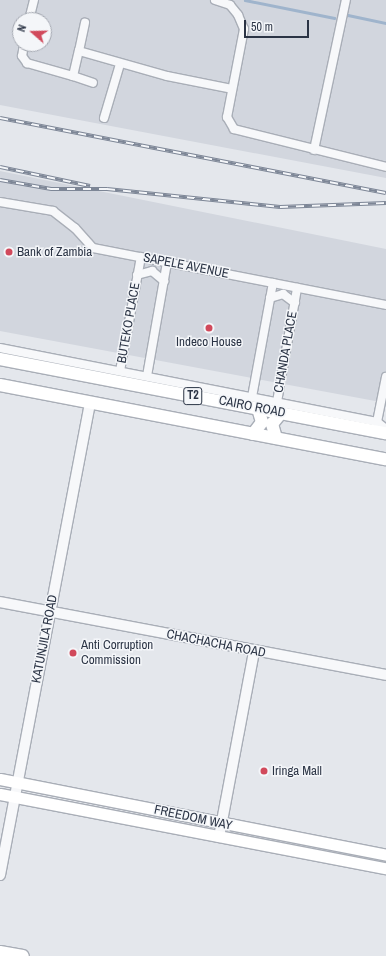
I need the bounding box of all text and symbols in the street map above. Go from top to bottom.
north arrow [12,12,52,52]
scale bar [246,12,311,38]
text: 50 m [251,19,273,35]
text: N [14,23,29,34]
place label: Bank of Zambia [17,244,92,260]
marker: Bank of Zambia [4,247,14,257]
street label: SAPELE AVENUE [142,250,230,282]
street label: BUTEKO PLACE [114,281,144,365]
street label: CHANDA PLACE [271,310,301,394]
marker: Indeco House [204,323,214,333]
place label: Indeco House [176,334,242,350]
road number: T2 [183,386,203,406]
street label: CAIRO ROAD [217,393,287,421]
street label: KATUNJILA ROAD [29,593,61,685]
street label: CHACHACHA ROAD [165,627,267,661]
place label: Anti Corruption Commission [81,638,153,669]
marker: Anti Corruption Commission [68,648,78,658]
place label: Iringa Mall [272,763,322,779]
marker: Iringa Mall [259,766,269,776]
street label: FREEDOM WAY [153,802,233,834]

